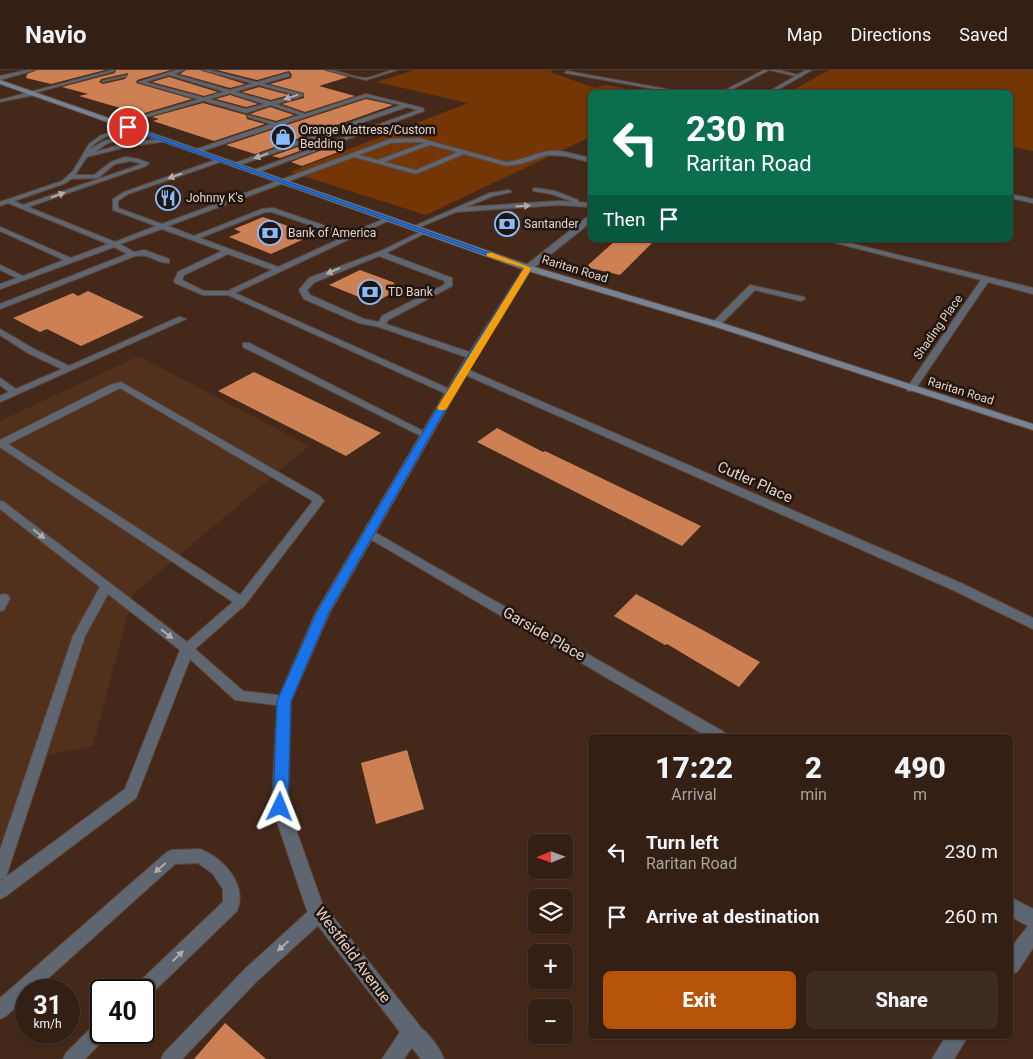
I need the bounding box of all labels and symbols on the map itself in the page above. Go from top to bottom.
one-way arrow [284,94,299,102]
pin [107,106,149,148]
place label: Orange Mattress/Custom Bedding [300,123,436,151]
shop icon: Orange Mattress/Custom Bedding [270,124,296,150]
one-way arrow [254,153,269,160]
one-way arrow [167,172,182,180]
restaurant icon: Johnny K's [155,185,181,211]
one-way arrow [50,190,65,198]
place label: Johnny K's [186,191,243,205]
one-way arrow [515,202,531,210]
bank icon: Santander [494,211,520,237]
place label: Santander [524,217,579,231]
bank icon: Bank of America [257,220,283,246]
place label: Bank of America [288,226,376,240]
street label: Raritan Road [540,252,610,286]
one-way arrow [326,268,340,276]
bank icon: TD Bank [357,279,383,305]
place label: TD Bank [388,285,434,299]
street label: Shading Place [910,292,966,362]
street label: Raritan Road [926,374,996,408]
street label: Cutler Place [715,457,795,507]
one-way arrow [32,529,45,540]
street label: Garside Place [500,603,588,665]
one-way arrow [160,628,173,639]
position arrow [253,780,305,832]
north arrow [528,834,572,879]
one-way arrow [155,862,167,874]
street label: Westfield Avenue [311,904,395,1006]
one-way arrow [277,940,289,952]
one-way arrow [172,950,184,962]
speed limit sign: 40 [90,979,155,1044]

